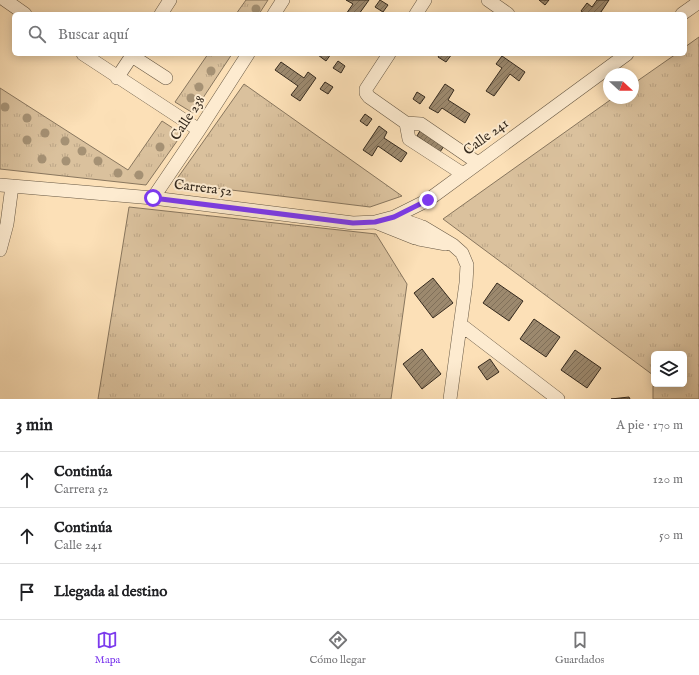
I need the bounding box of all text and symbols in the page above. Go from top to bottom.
search box [12,12,687,56]
icon: search [26,23,48,45]
text: Buscar aquí [58,25,128,44]
north arrow [603,68,639,104]
street label: Calle 238 [167,92,209,144]
street label: Calle 241 [460,114,512,160]
street label: Carrera 52 [173,175,234,201]
route start [144,189,162,207]
route end [419,191,437,209]
map controls [651,351,687,387]
button: layers [651,351,687,387]
text: 3 min [16,415,53,436]
text: A pie · 170 m [616,417,683,434]
text: Continúa [54,462,112,481]
icon: ahead [16,469,38,491]
text: 120 m [653,471,683,488]
text: Carrera 52 [54,481,108,498]
text: Continúa [54,518,112,537]
icon: ahead [16,525,38,547]
text: 50 m [659,527,683,544]
text: Calle 241 [54,537,102,554]
icon: arrive [16,581,38,603]
text: Llegada al destino [54,582,167,601]
tab: Mapa [95,629,120,667]
tab: Cómo llegar [309,629,366,667]
tab: Guardados [555,629,604,667]

